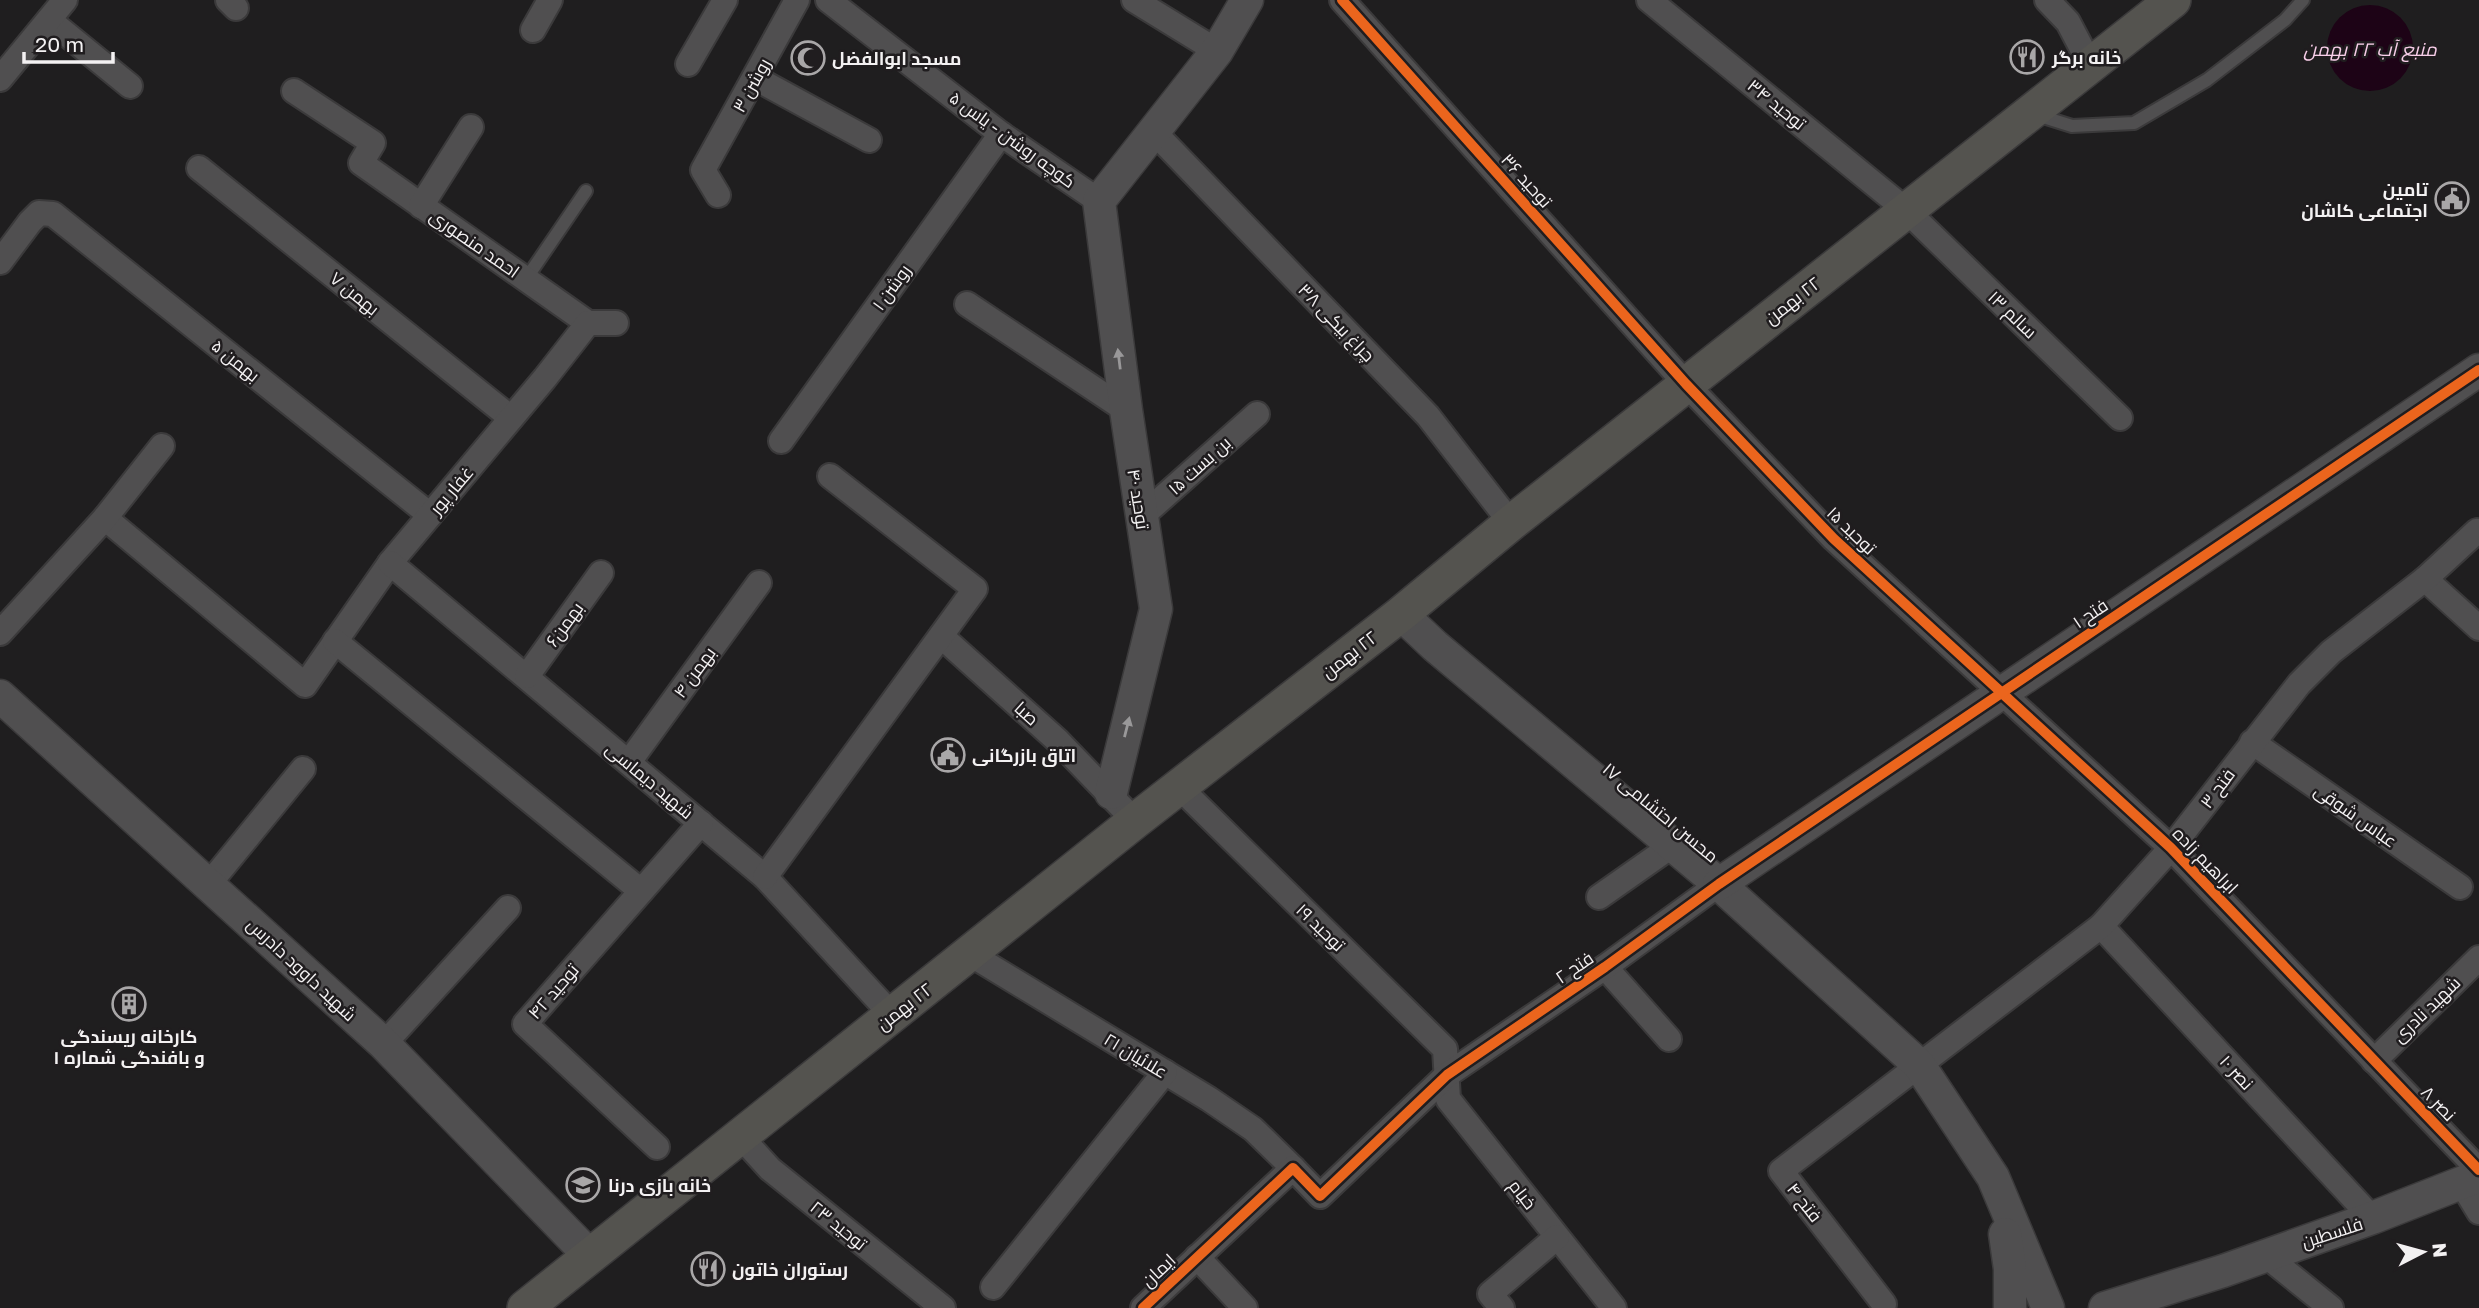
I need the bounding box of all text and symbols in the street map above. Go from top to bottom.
scale bar [24,21,114,65]
text: 20 m [35,31,84,57]
water label: منبع آب ۲۲ بهمن [2303,37,2438,63]
restaurant icon: خانه برگر [2008,38,2046,76]
mosque icon: مسجد ابوالفضل [789,39,827,77]
place label: خانه برگر [2051,46,2121,69]
place label: مسجد ابوالفضل [832,47,961,70]
street label: روشن ۳ [727,54,776,116]
street label: توحید ۳۴ [1743,74,1811,135]
street label: کوچه روشن - یاس ۵ [945,86,1080,194]
street label: توحید ۳۶ [1496,148,1557,212]
place label: تامین اجتماعی کاشان [2301,178,2428,222]
public building icon: تامین اجتماعی کاشان [2433,180,2471,218]
street label: احمد منصوری [425,204,524,283]
street label: روشن ۱ [867,260,916,315]
street label: بهمن ۷ [325,266,384,320]
street label: ٢٢ بهمن [1760,271,1825,329]
street label: چراغ بیکی ۳۸ [1293,278,1380,367]
street label: سالم ۱۳ [1983,286,2042,344]
street label: بهمن ۵ [207,334,265,387]
one-way arrow [1113,348,1124,370]
street label: بن بست ۱۵ [1163,431,1236,500]
street label: غفار پور [424,461,479,521]
street label: توحید ۴۰ [1122,467,1155,531]
street label: توحید ۱۵ [1822,501,1881,560]
street label: فتح ۱ [2068,593,2113,634]
street label: بهمن۶ [540,597,588,651]
street label: ٢٢ بهمن [1317,625,1382,683]
street label: بهمن ۴ [668,642,721,702]
street label: صبا [1010,696,1044,730]
one-way arrow [1122,716,1133,738]
public building icon: اتاق بازرگانی [929,736,967,774]
street label: شهید دیماسی [601,737,698,824]
place label: اتاق بازرگانی [972,744,1076,767]
street label: محسن احتشامی ۱۷ [1598,757,1723,868]
street label: فتح ۳ [2195,764,2241,813]
street label: عباس شوقی [2310,778,2402,852]
street label: ابراهیم زاده [2167,822,2243,899]
street label: توحید ۱۹ [1291,898,1350,956]
street label: شهید داوود دادرس [242,913,361,1026]
street label: فتح ۲ [1551,946,1598,989]
street label: توحید ۴۲ [523,959,584,1024]
street label: شهید نادری [2387,971,2465,1047]
street label: ٢٢ بهمن [872,977,937,1035]
building icon: کارخانه ریسندگی و بافندگی شماره ۱ [110,985,148,1023]
place label: کارخانه ریسندگی و بافندگی شماره ۱ [53,1025,205,1069]
street label: علائیان ۲۱ [1100,1028,1172,1083]
street label: نصر ۱۰ [2215,1050,2259,1095]
street label: نصر ۸ [2416,1081,2461,1126]
school or university icon: خانه بازی درنا [564,1166,602,1204]
place label: خانه بازی درنا [608,1174,711,1197]
street label: خیام [1503,1175,1541,1215]
street label: فتح ۴ [1781,1178,1827,1227]
street label: توحید ۲۳ [806,1196,872,1255]
street label: فلسطین [2299,1212,2366,1253]
north arrow [2388,1217,2458,1287]
text: N [2428,1242,2453,1259]
street label: ایمان [1136,1249,1180,1292]
restaurant icon: رستوران خاتون [689,1250,727,1288]
place label: رستوران خاتون [732,1258,848,1281]

